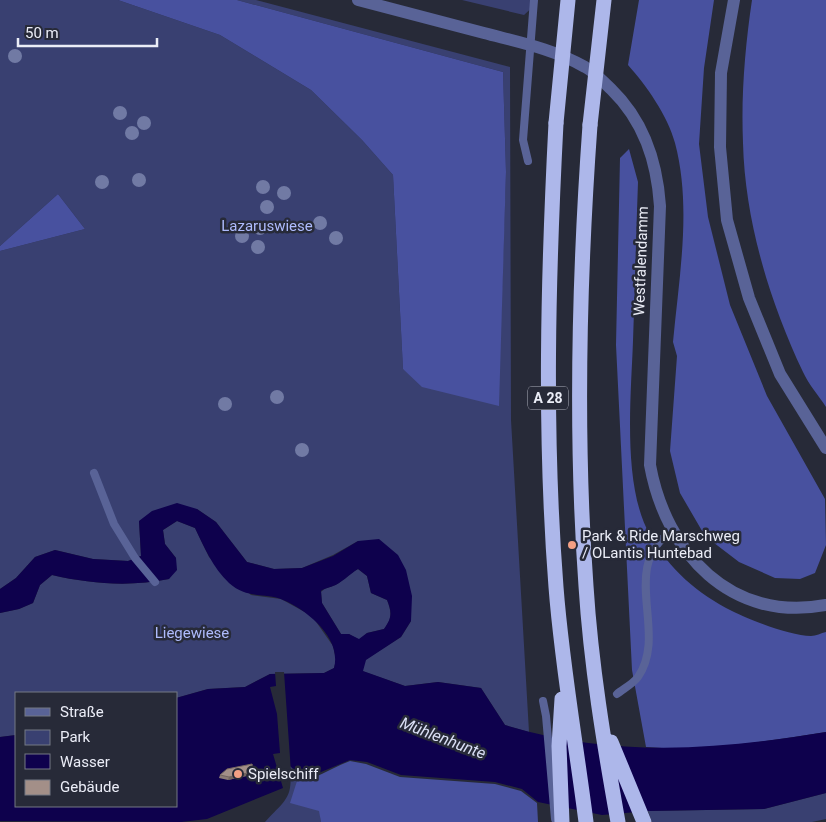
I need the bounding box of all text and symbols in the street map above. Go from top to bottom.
scale bar [18,15,156,47]
text: 50 m [25,24,59,42]
street label: Westfalendamm [630,206,652,316]
park label: Lazaruswiese [221,217,313,235]
road number: A 28 [528,386,568,409]
place label: Park & Ride Marschweg / OLantis Huntebad [582,527,740,562]
marker: Park & Ride Marschweg / OLantis Huntebad [566,539,578,551]
park label: Liegewiese [155,624,229,642]
legend [15,692,178,807]
text: Straße [60,703,104,721]
water label: Mühlenhunte [397,713,489,763]
text: Park [60,728,91,746]
text: Wasser [60,753,110,771]
place label: Spielschiff [248,765,319,783]
marker: Spielschiff [232,768,244,780]
text: Gebäude [60,778,119,796]

